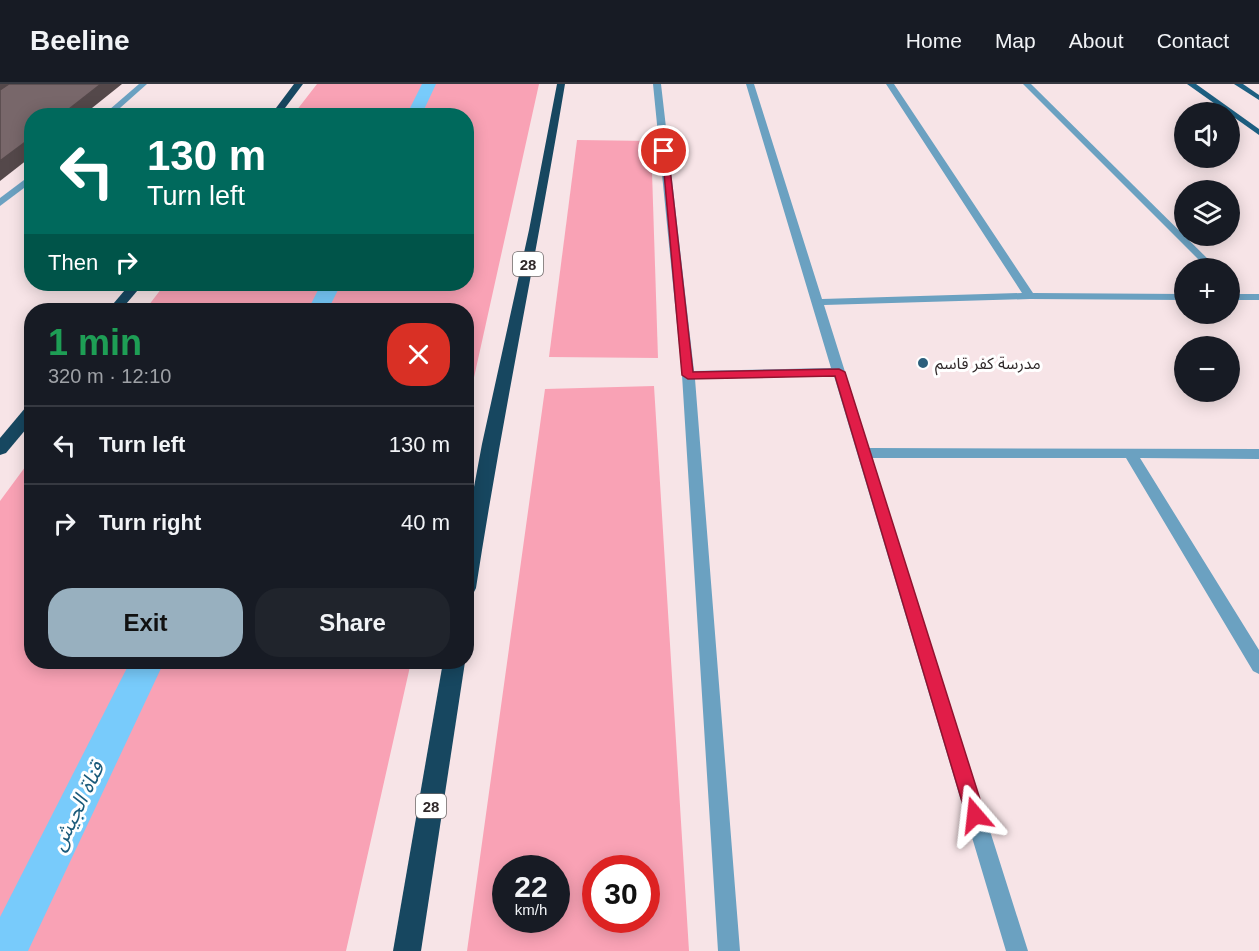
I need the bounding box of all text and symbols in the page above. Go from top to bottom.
text: Beeline [30,25,130,56]
text: Home [906,29,962,52]
text: Map [995,29,1036,52]
text: About [1069,29,1124,52]
text: Contact [1157,29,1229,52]
map controls [1174,102,1240,402]
button: sound [1174,102,1240,168]
pin [638,125,689,176]
icon: left [48,132,126,210]
text: 130 m [147,132,266,179]
icon: arrive [647,134,680,167]
button: layers [1174,180,1240,246]
text: Turn left [147,181,245,211]
icon: right [110,246,143,279]
text: Then [48,250,98,275]
road number: 28 [513,252,543,276]
button: + [1174,258,1240,324]
text: 1 min [48,322,142,363]
button: close [387,323,450,386]
button: − [1174,336,1240,402]
place label: مدرسة كفر قاسم [935,355,1041,376]
marker: مدرسة كفر قاسم [916,356,930,370]
text: 320 m · 12:10 [48,365,171,387]
icon: left [48,429,81,462]
text: Turn left [99,432,185,457]
text: 130 m [389,432,450,457]
icon: right [48,507,81,540]
text: Turn right [99,510,201,535]
text: 40 m [401,510,450,535]
button: Exit [48,588,243,657]
button: Share [255,588,450,657]
water label: قناة الجيش [46,757,110,854]
position arrow [943,783,1007,847]
road number: 28 [416,794,446,818]
speed limit sign: 30 [582,855,660,933]
text: 22 [514,870,548,903]
text: km/h [515,901,547,918]

